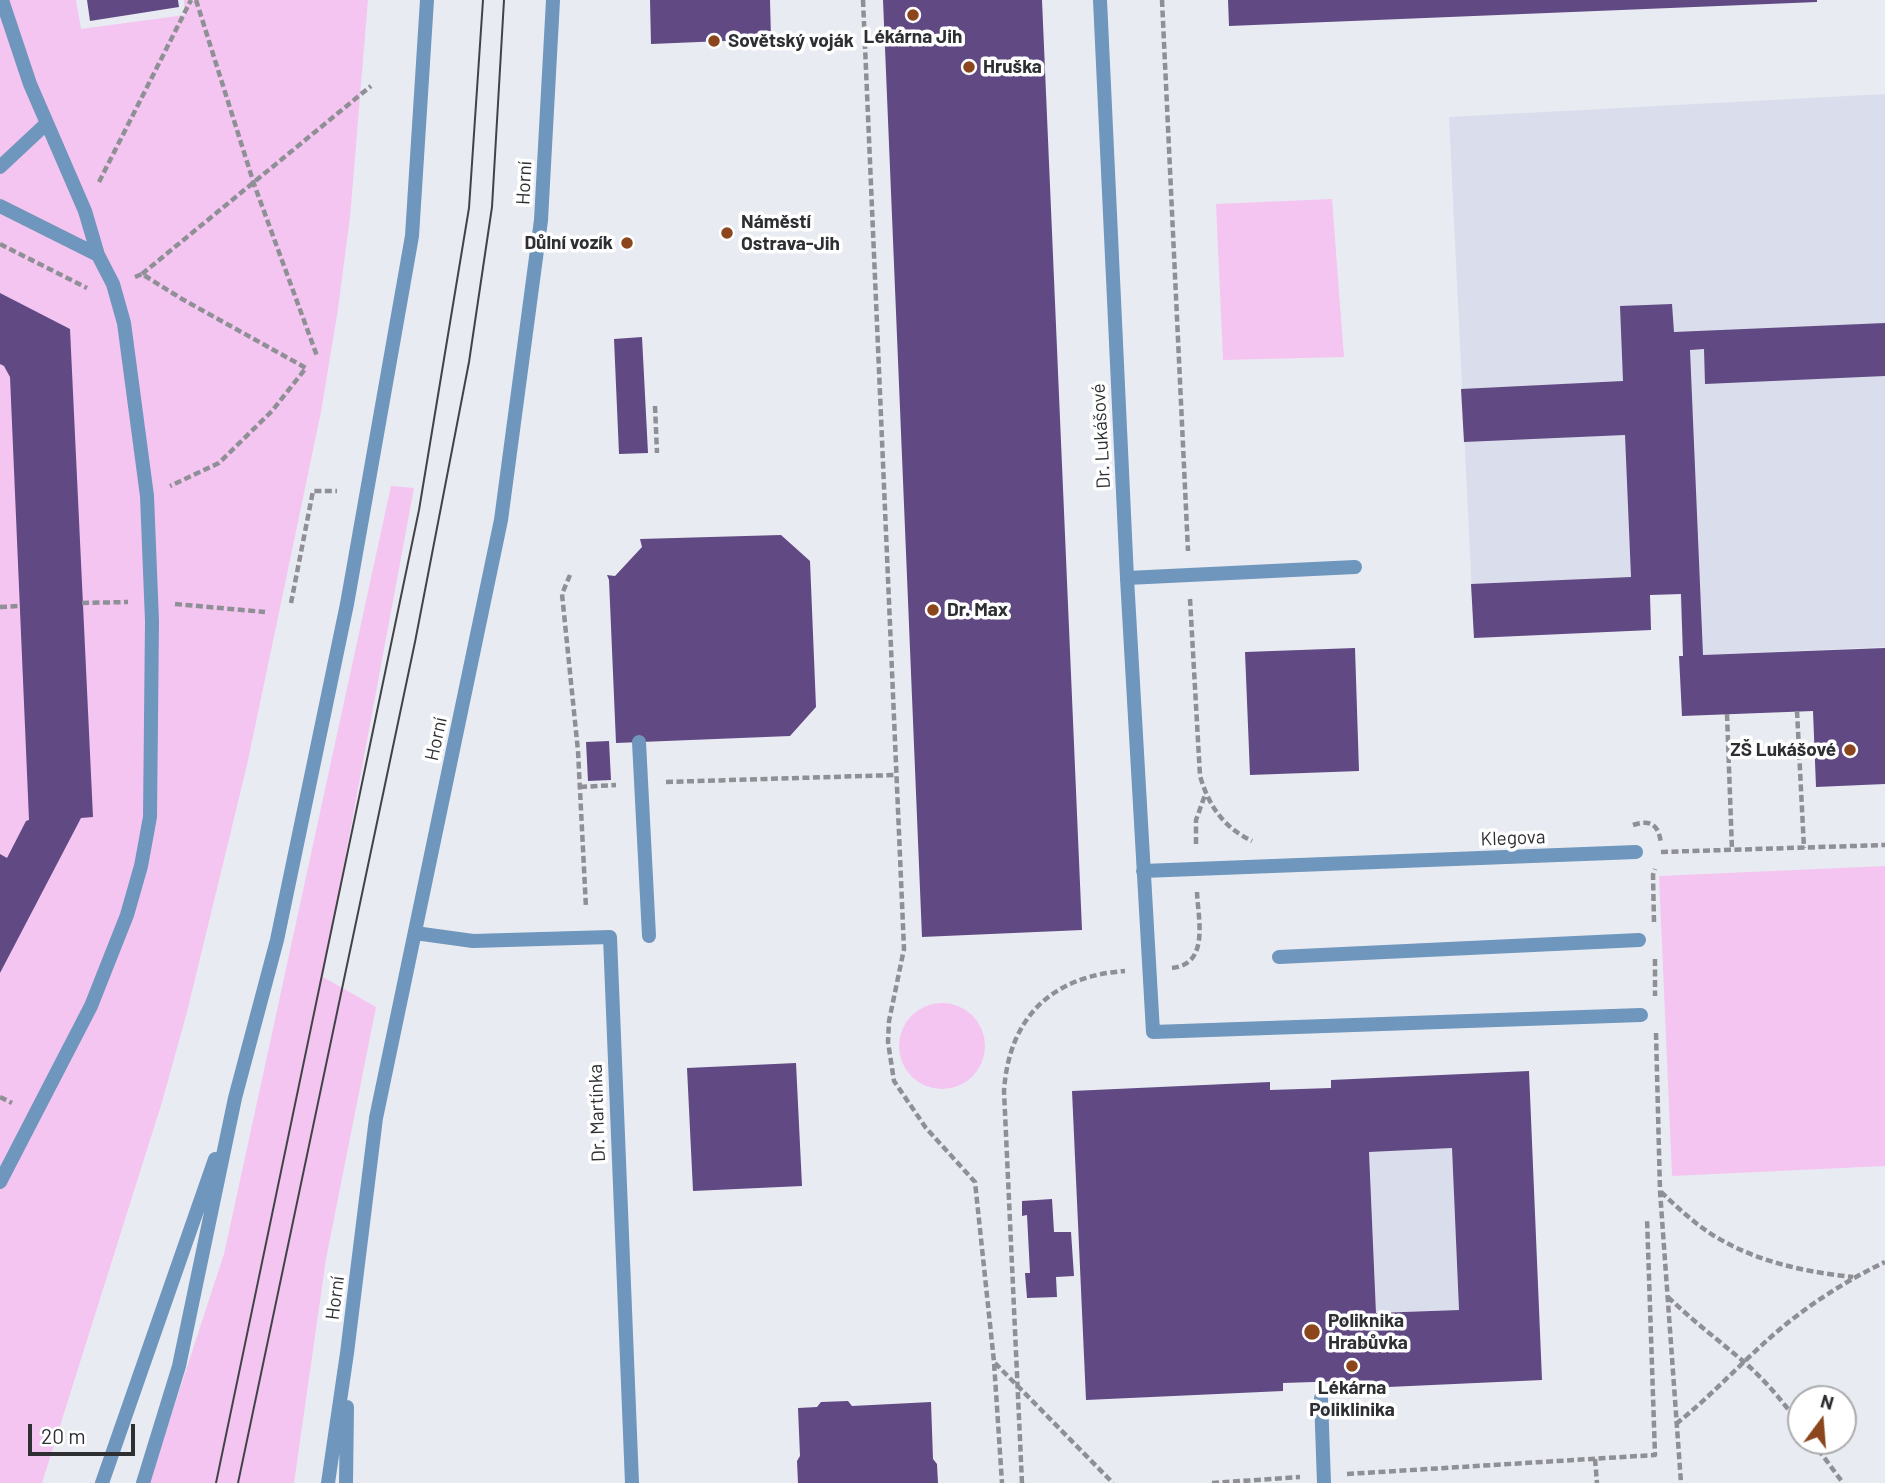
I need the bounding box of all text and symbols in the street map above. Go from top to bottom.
marker: Lékárna Jih [905,7,921,23]
place label: Lékárna Jih [864,26,962,48]
place label: Sovětský voják [728,30,854,52]
marker: Sovětský voják [706,33,722,49]
place label: Hruška [983,56,1042,78]
marker: Hruška [961,59,977,75]
street label: Horní [511,160,537,206]
place label: Náměstí Ostrava-Jih [741,211,840,255]
marker: Náměstí Ostrava-Jih [719,225,735,241]
place label: Důlní vozík [524,232,613,254]
marker: Důlní vozík [619,235,635,251]
street label: Dr. Lukášové [1087,383,1115,489]
place label: Dr. Max [947,599,1008,621]
marker: Dr. Max [925,602,941,618]
street label: Horní [420,715,452,763]
place label: ZŠ Lukášové [1730,739,1836,761]
marker: ZŠ Lukášové [1842,742,1858,758]
street label: Klegova [1480,825,1546,851]
street label: Dr. Martínka [584,1064,610,1162]
street label: Horní [321,1275,349,1321]
place label: Poliknika Hrabůvka [1328,1310,1408,1354]
marker: Poliknika Hrabůvka [1302,1322,1322,1342]
marker: Lékárna Poliklinika [1344,1358,1360,1374]
place label: Lékárna Poliklinika [1309,1377,1395,1421]
north arrow [1787,1385,1857,1455]
text: N [1818,1388,1837,1414]
scale bar [32,1410,138,1454]
text: 20 m [41,1423,86,1448]

